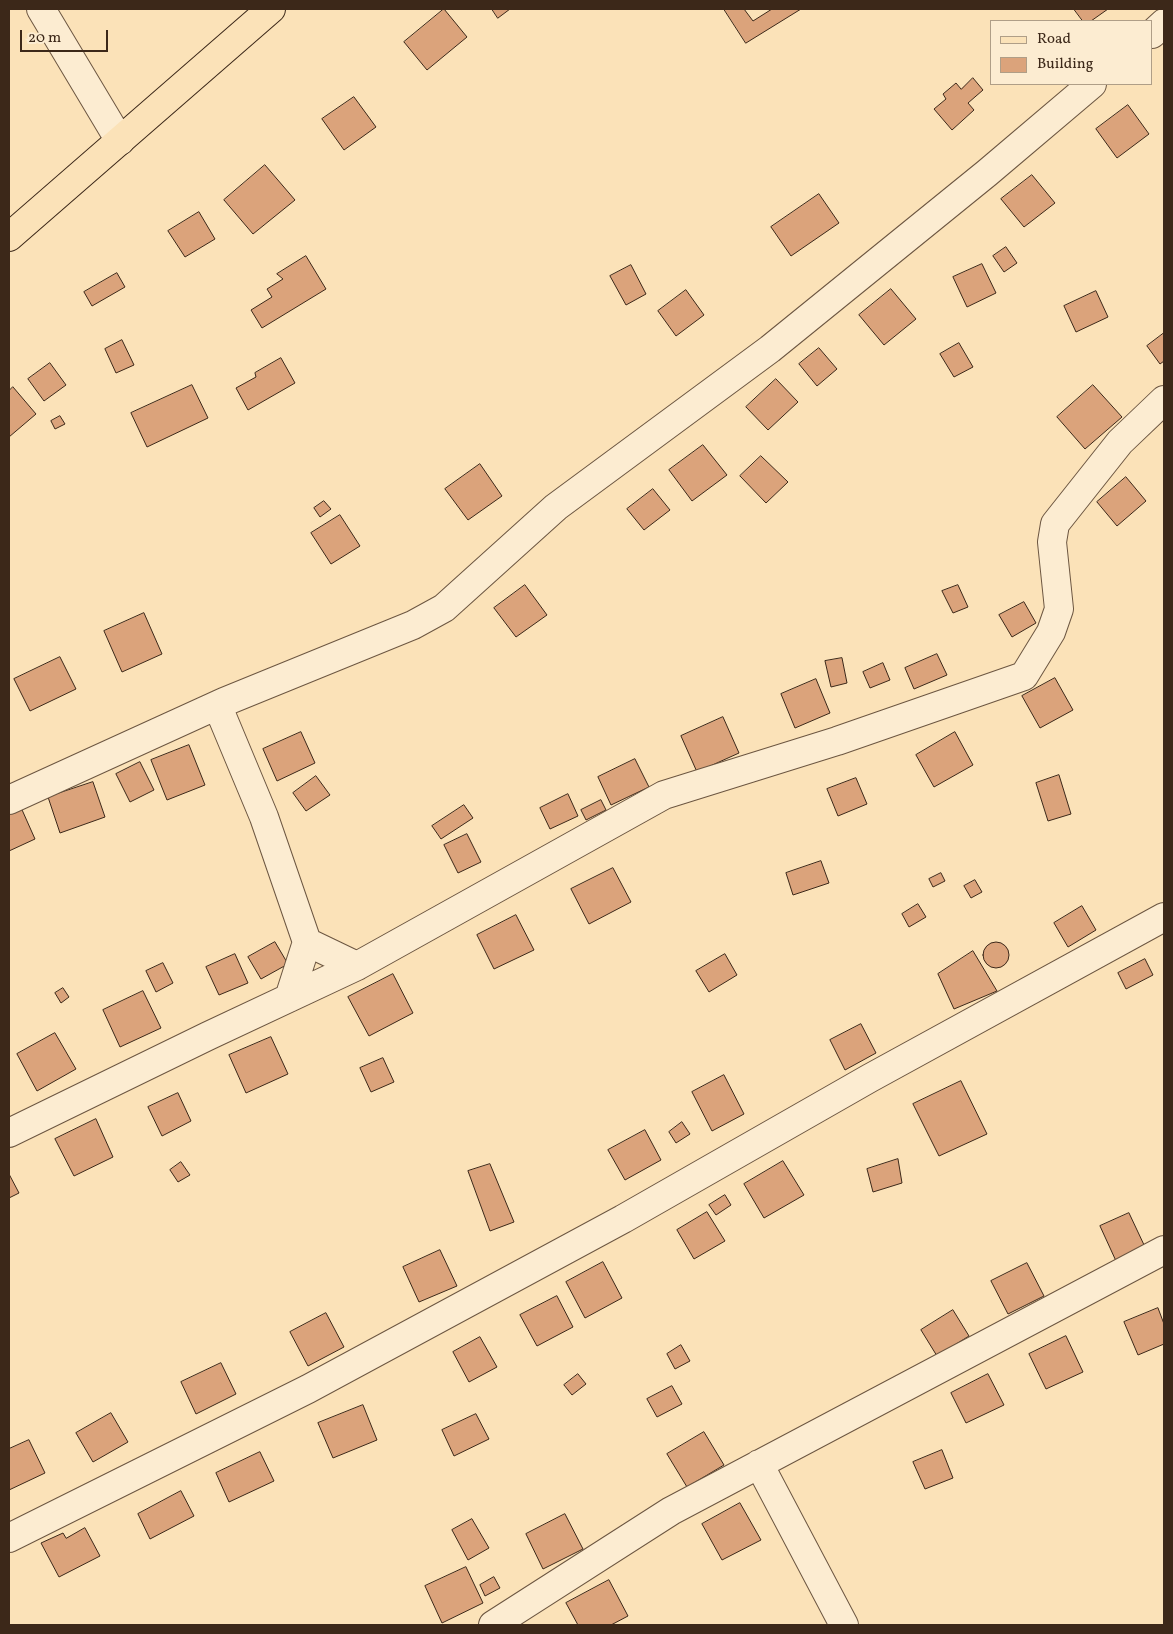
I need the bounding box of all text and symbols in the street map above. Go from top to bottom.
scale bar [22,20,110,52]
legend [990,20,1153,85]
text: 20 m [28,28,61,49]
text: Road [1037,29,1071,50]
text: Building [1037,54,1093,75]

